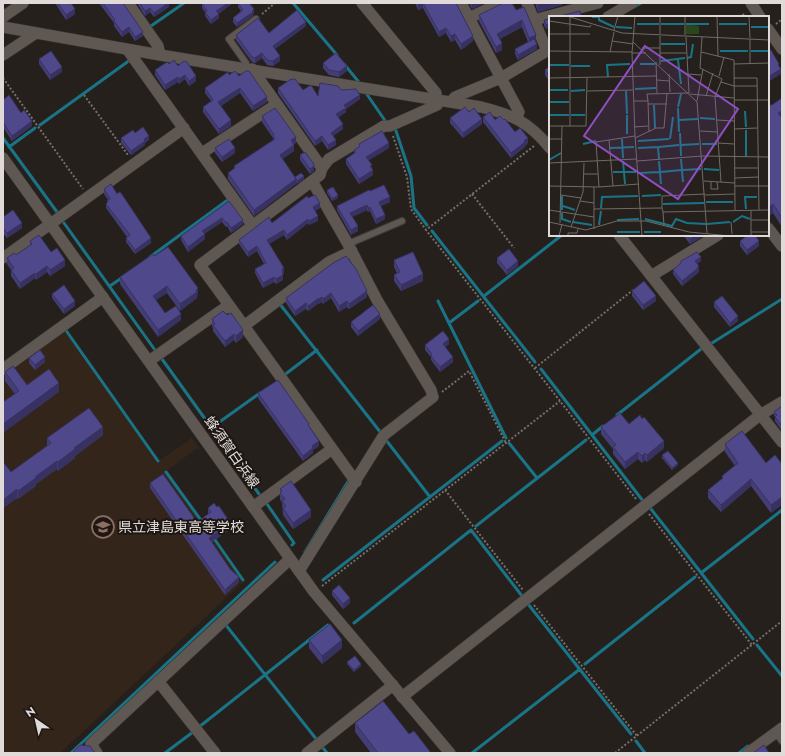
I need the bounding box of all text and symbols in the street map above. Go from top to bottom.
inset map [549,16,769,236]
street label: 蜂須賀白浜線 [200,412,264,492]
school or university icon: 県立津島東高等学校 [90,514,116,540]
place label: 県立津島東高等学校 [118,517,244,537]
north arrow [16,700,56,740]
text: N [22,703,39,721]

